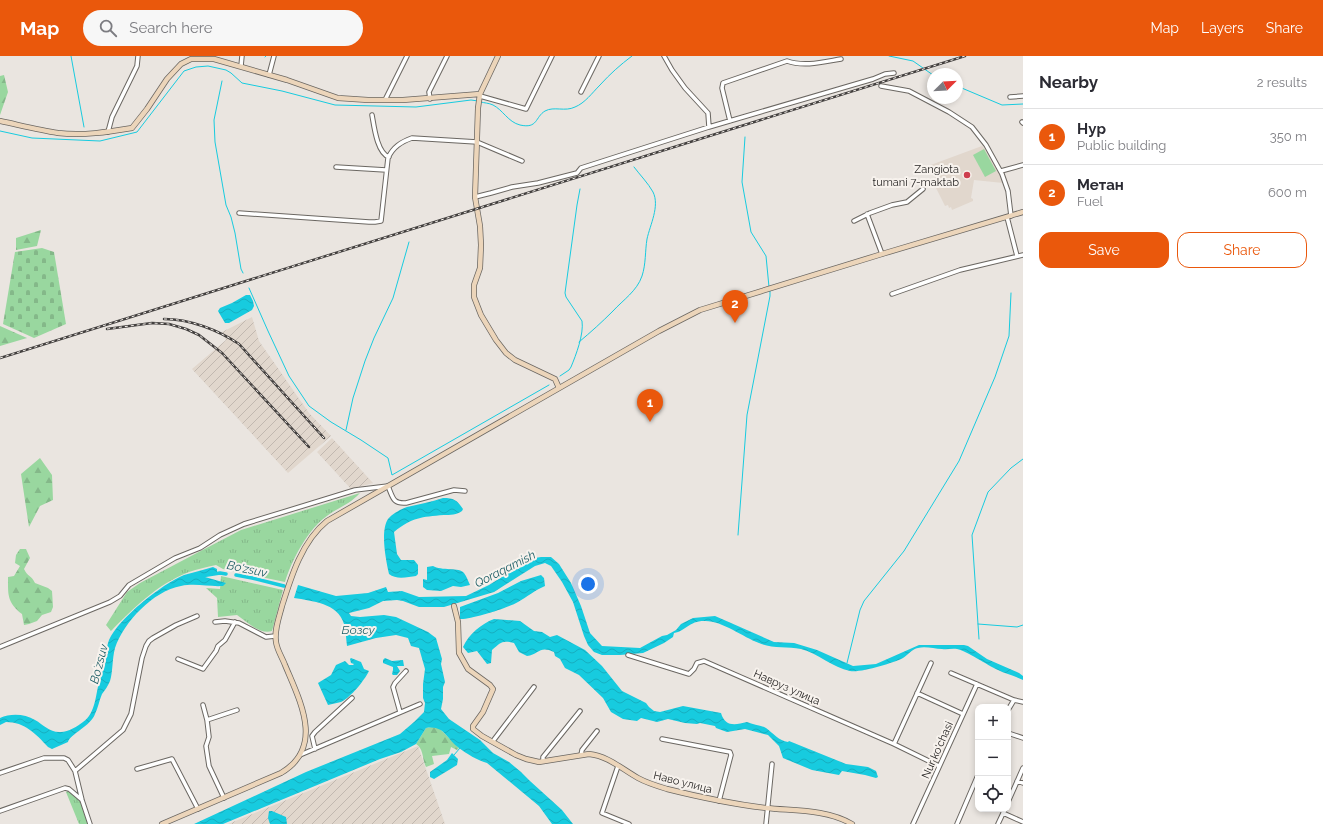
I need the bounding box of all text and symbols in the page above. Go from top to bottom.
search box [83,10,363,46]
text: Map [20,17,59,39]
icon: search [97,17,119,39]
text: Search here [129,19,213,37]
text: Map [1151,20,1179,36]
text: Layers [1201,20,1244,36]
text: Share [1266,20,1303,36]
north arrow [927,68,963,104]
text: Nearby [1039,72,1098,92]
text: 2 results [1257,75,1307,90]
text: Нур [1077,120,1106,138]
text: 1 [1049,129,1055,144]
text: 350 m [1270,129,1307,144]
text: Public building [1077,138,1166,153]
place label: Zangiota tumani 7-maktab [872,163,959,189]
marker: Zangiota tumani 7-maktab [962,170,972,180]
text: Метан [1077,176,1124,194]
text: 2 [1048,185,1056,200]
text: 600 m [1268,185,1307,200]
text: Fuel [1077,194,1103,209]
button: Save [1039,232,1169,268]
button: Share [1177,232,1307,268]
pin: 2 [722,290,748,323]
pin: 1 [637,389,663,422]
water label: Qoraqamish [472,548,538,590]
water label: Bo'zsuv [226,558,268,580]
your location [578,574,598,594]
water label: Бозсу [341,623,376,637]
water label: Boʻzsuv [87,643,111,685]
street label: Навруз улица [752,667,822,708]
map controls [975,704,1011,812]
button: + [975,704,1011,740]
street label: Nur ko'chasi [919,720,956,781]
button: − [975,740,1011,776]
street label: Наво улица [652,769,714,796]
button: locate [975,776,1011,812]

